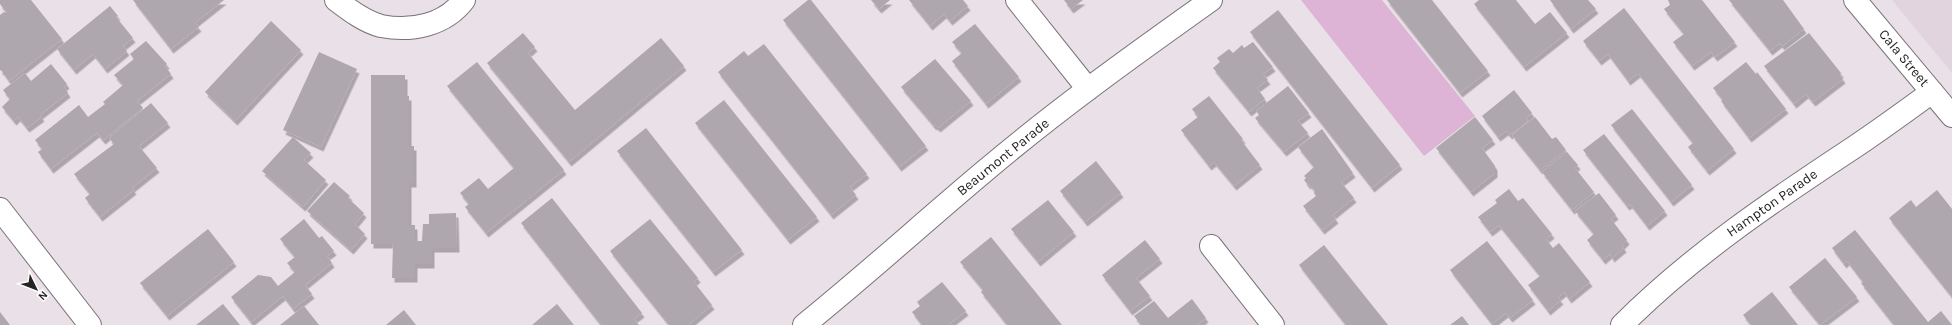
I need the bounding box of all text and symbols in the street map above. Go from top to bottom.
street label: Cala Street [1875,26,1933,90]
street label: Beaumont Parade [954,115,1052,199]
street label: Hampton Parade [1723,165,1821,241]
north arrow [16,269,56,309]
text: N [36,288,50,303]

